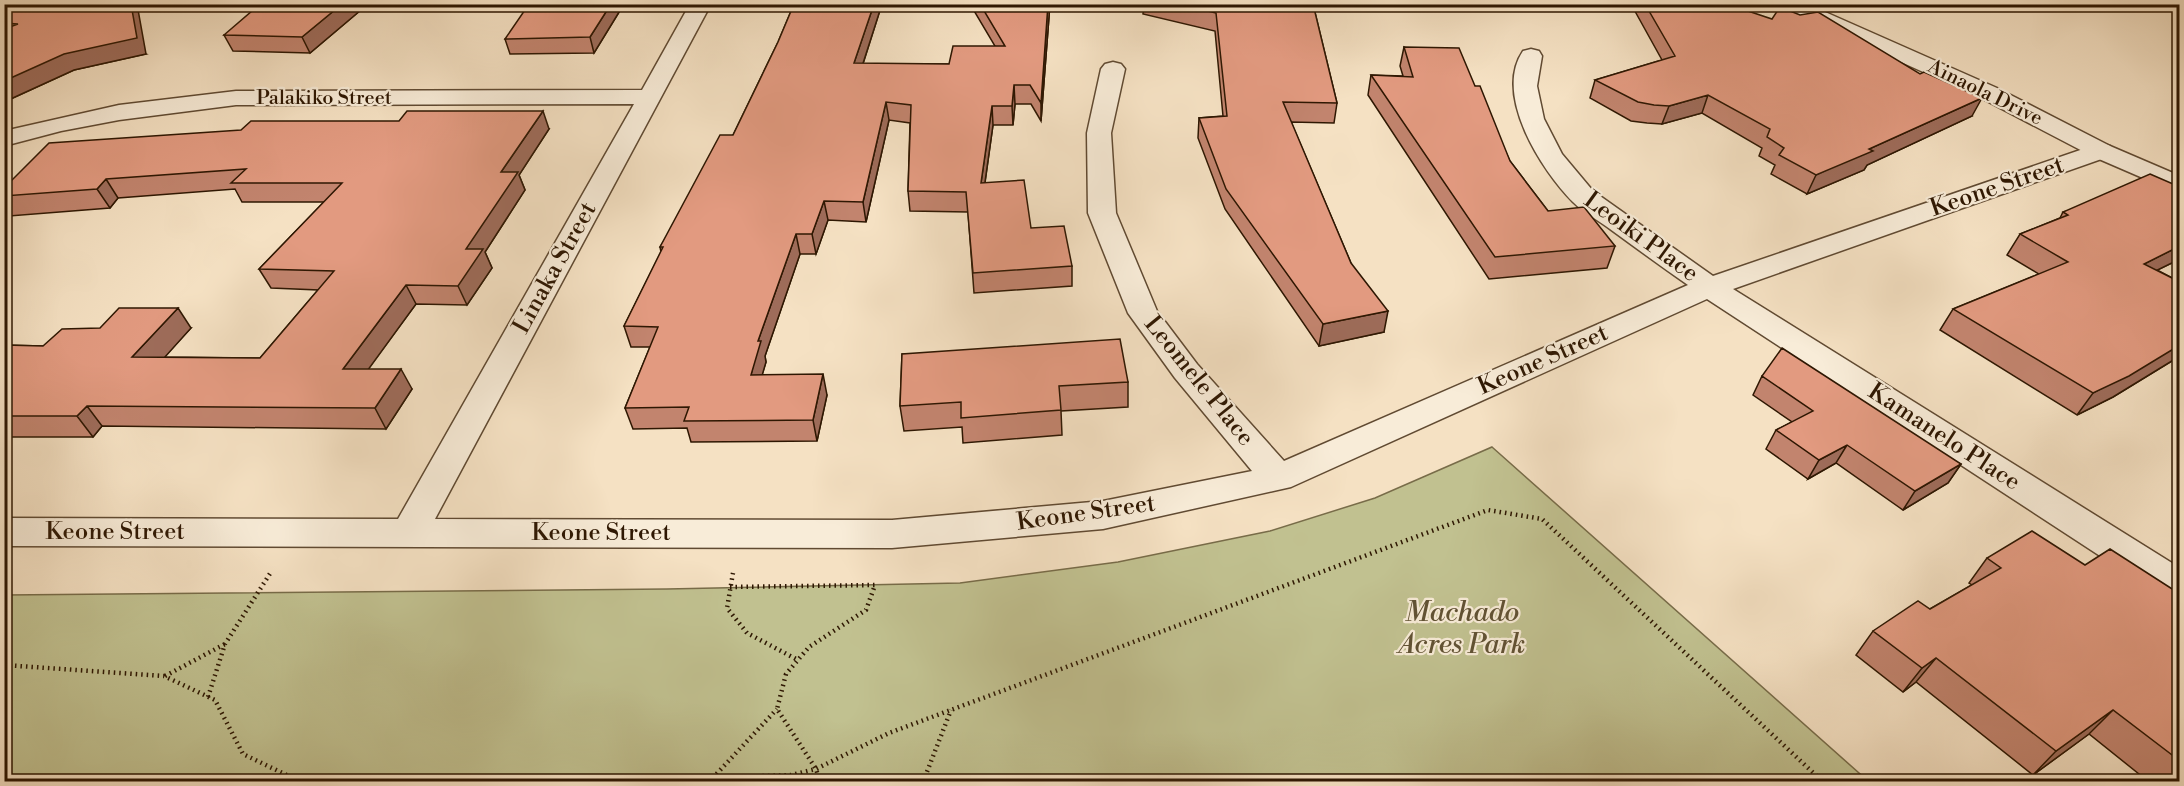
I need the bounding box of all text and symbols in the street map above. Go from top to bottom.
street label: Ainaola Drive [1923,54,2047,132]
street label: Palakiko Street [256,86,392,111]
street label: Keone Street [1926,150,2068,224]
street label: Leoiki Place [1578,185,1704,289]
street label: Linaka Street [507,197,604,339]
street label: Leomele Place [1137,310,1261,452]
street label: Keone Street [1473,318,1613,402]
street label: Kamanelo Place [1862,377,2026,497]
street label: Keone Street [1015,488,1158,538]
street label: Keone Street [45,517,185,547]
street label: Keone Street [531,518,671,548]
park label: Machado Acres Park [1396,595,1525,662]

